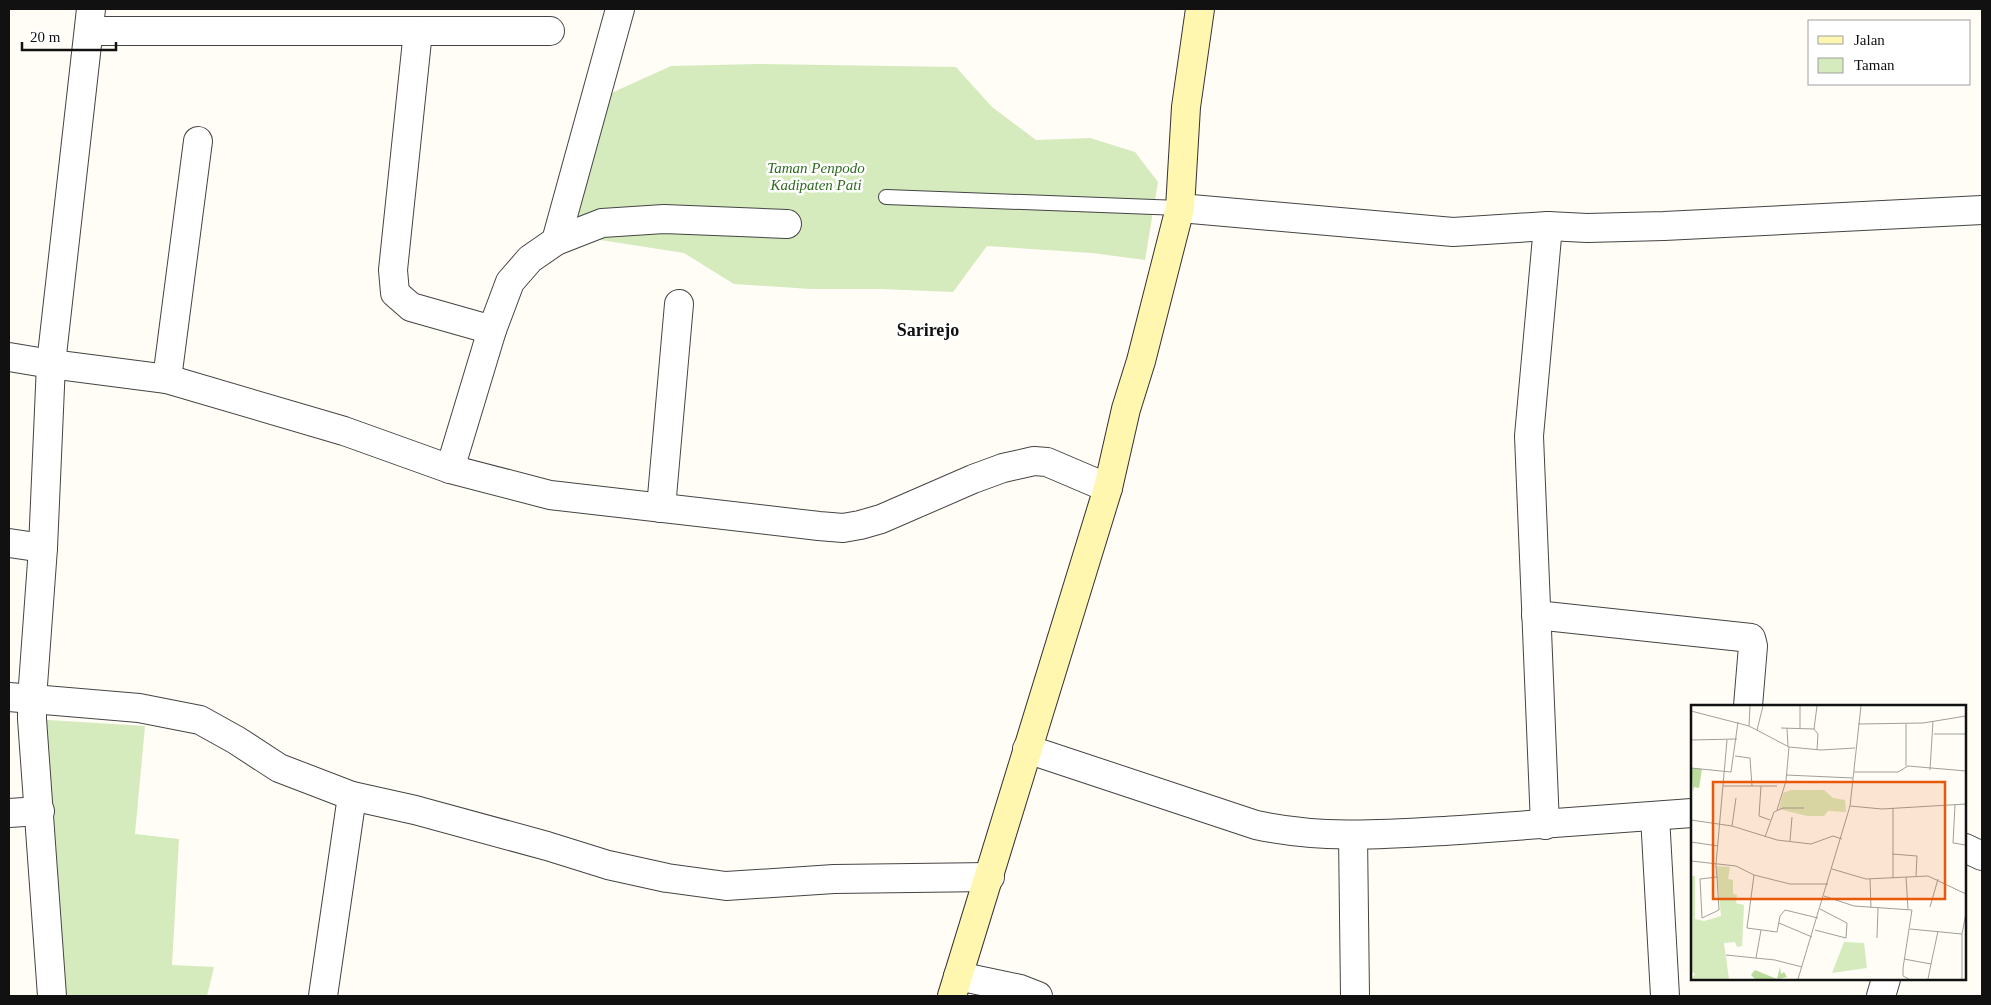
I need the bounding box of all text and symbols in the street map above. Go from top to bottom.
scale bar [22,20,116,52]
legend [1808,20,1971,85]
text: 20 m [30,29,61,45]
text: Jalan [1854,32,1885,48]
text: Taman [1854,57,1895,73]
park label: Taman Penpodo Kadipaten Pati [767,160,865,193]
district label: Sarirejo [897,320,959,340]
inset map [1691,705,1966,980]

